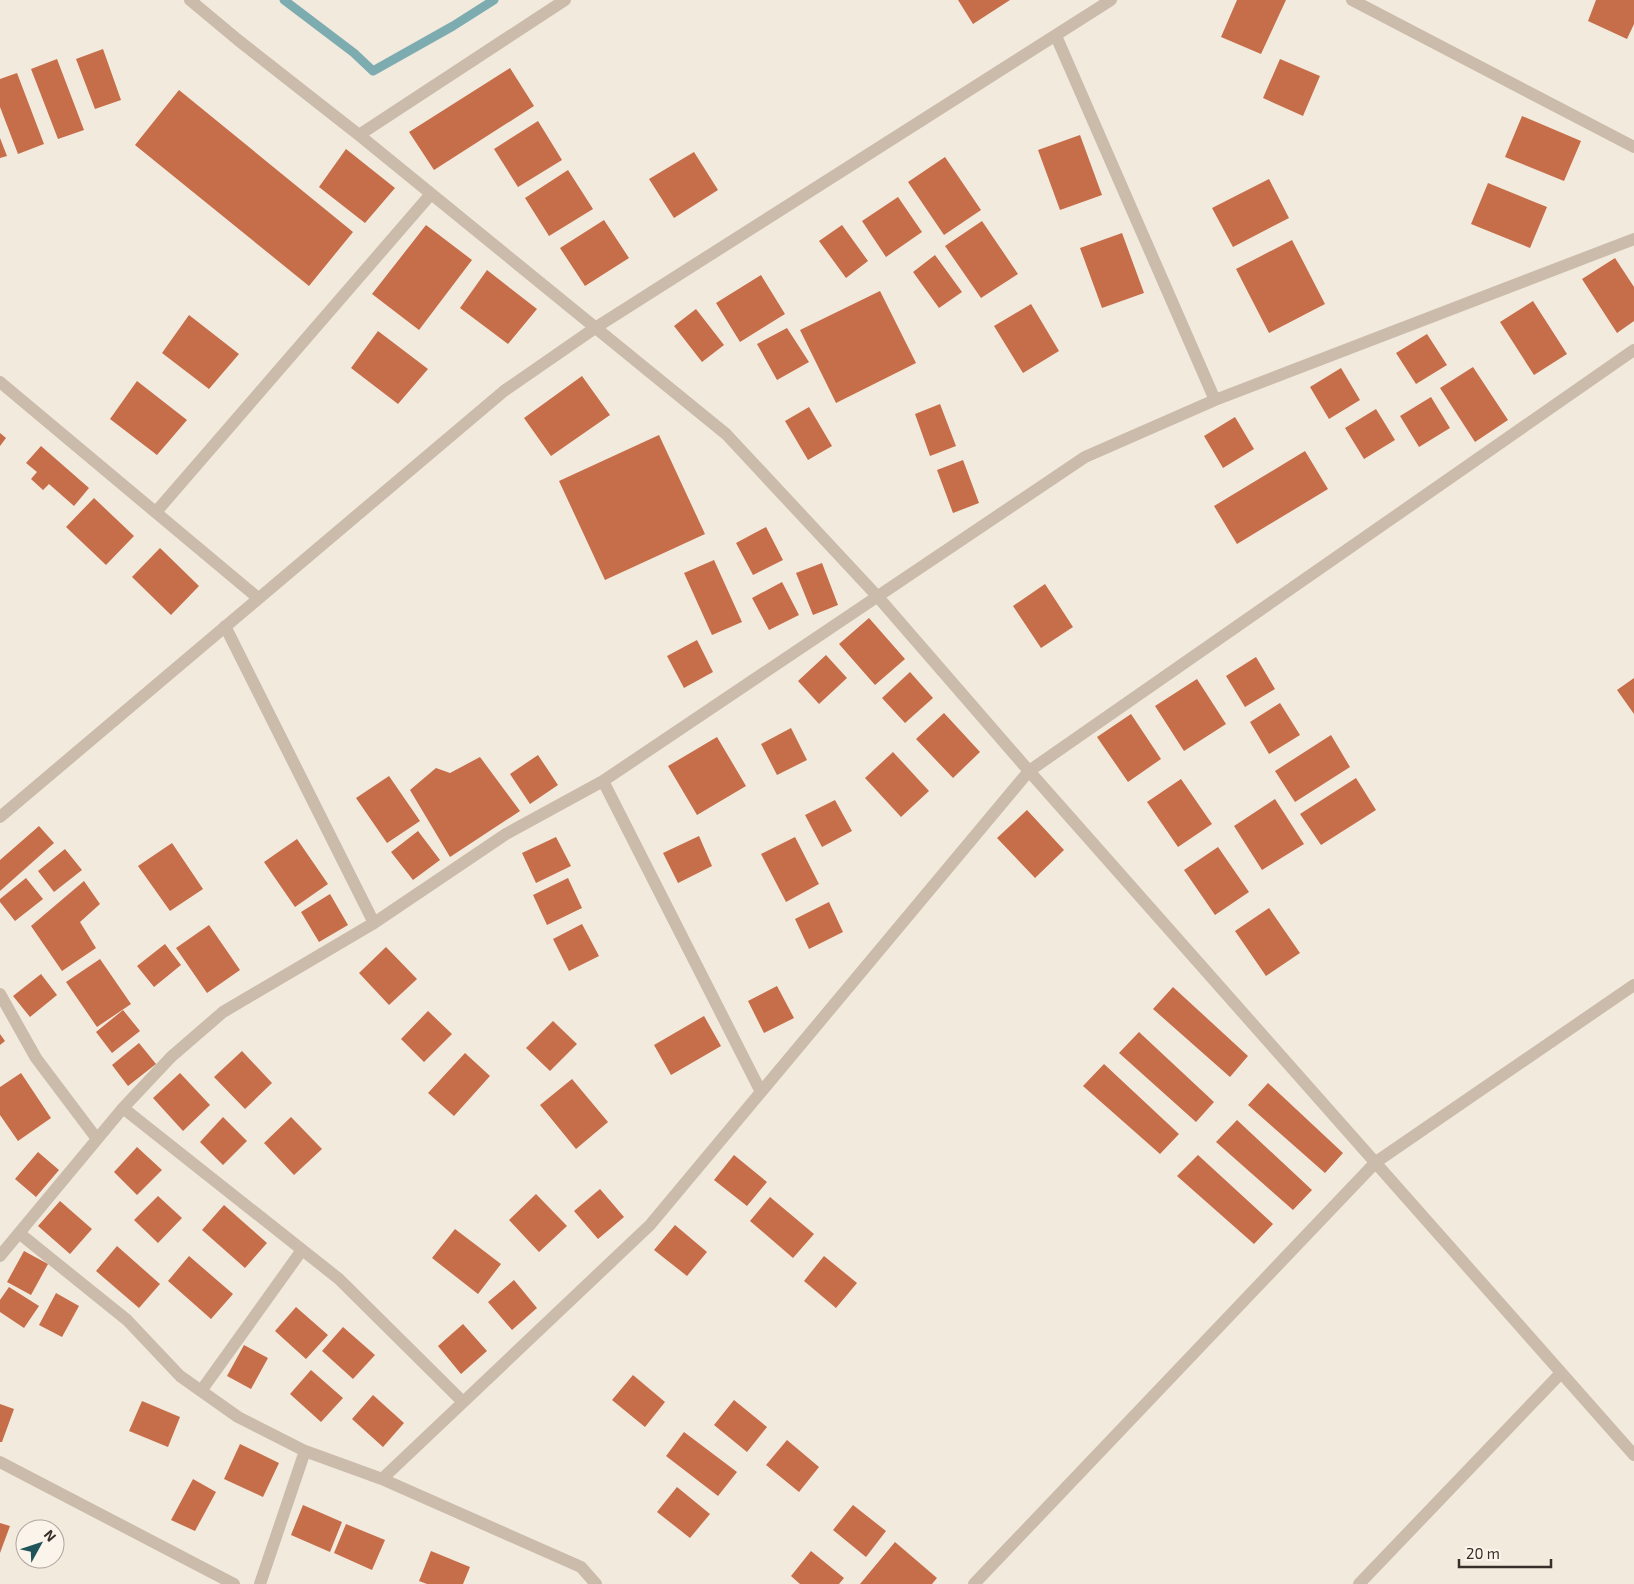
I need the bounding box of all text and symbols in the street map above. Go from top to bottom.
north arrow [15,1519,65,1569]
text: N [41,1526,60,1545]
scale bar [1459,1536,1552,1568]
text: 20 m [1466,1544,1500,1562]

